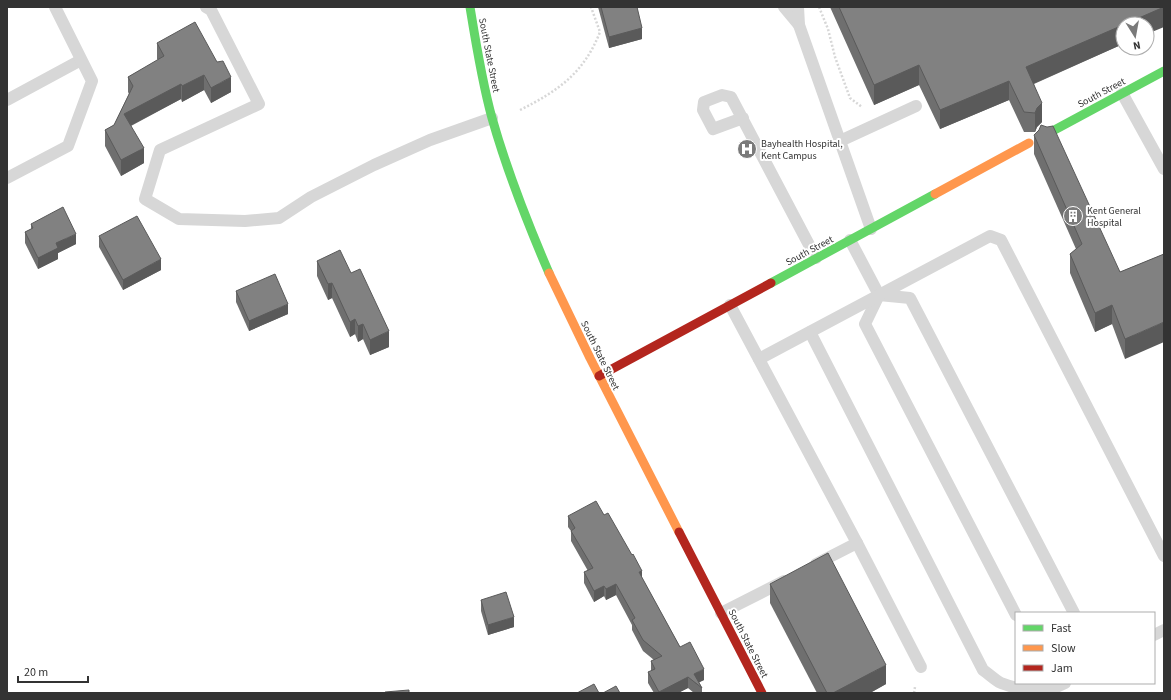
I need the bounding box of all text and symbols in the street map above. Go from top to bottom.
north arrow [1115,16,1155,56]
street label: South State Street [475,17,503,94]
text: N [1132,37,1142,53]
street label: South Street [1075,74,1128,111]
place label: Bayhealth Hospital, Kent Campus [761,137,843,163]
hospital icon: Bayhealth Hospital, Kent Campus [736,138,758,160]
place label: Kent General Hospital [1087,204,1141,230]
building icon: Kent General Hospital [1062,205,1084,227]
street label: South Street [783,232,836,269]
street label: South State Street [577,318,623,393]
street label: South State Street [725,607,772,681]
legend [1015,612,1155,684]
text: Fast [1051,620,1071,637]
text: Slow [1051,640,1076,657]
scale bar [18,658,88,684]
text: Jam [1051,660,1073,677]
text: 20 m [24,664,48,681]

